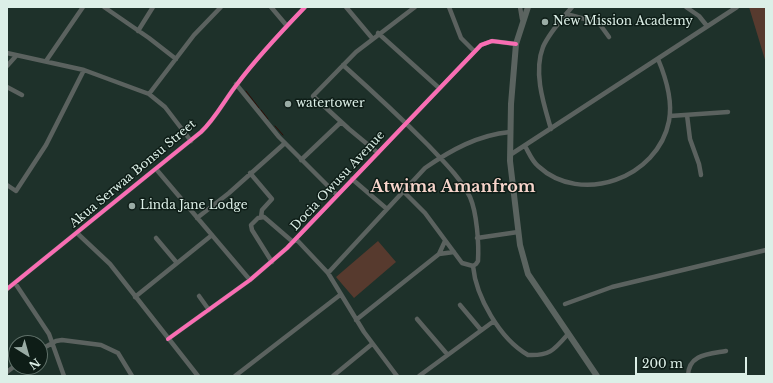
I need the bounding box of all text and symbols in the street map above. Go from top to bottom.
place label: New Mission Academy [553,15,693,29]
marker: New Mission Academy [540,17,550,27]
place label: watertower [296,97,365,111]
marker: watertower [283,99,293,109]
street label: Akua Serwaa Bonsu Street [67,117,199,231]
street label: Docia Owusu Avenue [288,128,388,234]
district label: Atwima Amanfrom [371,177,535,197]
place label: Linda Jane Lodge [140,199,248,213]
marker: Linda Jane Lodge [127,201,137,211]
north arrow [8,335,48,375]
scale bar [637,349,749,375]
text: N [26,355,43,372]
text: 200 m [642,356,683,371]

